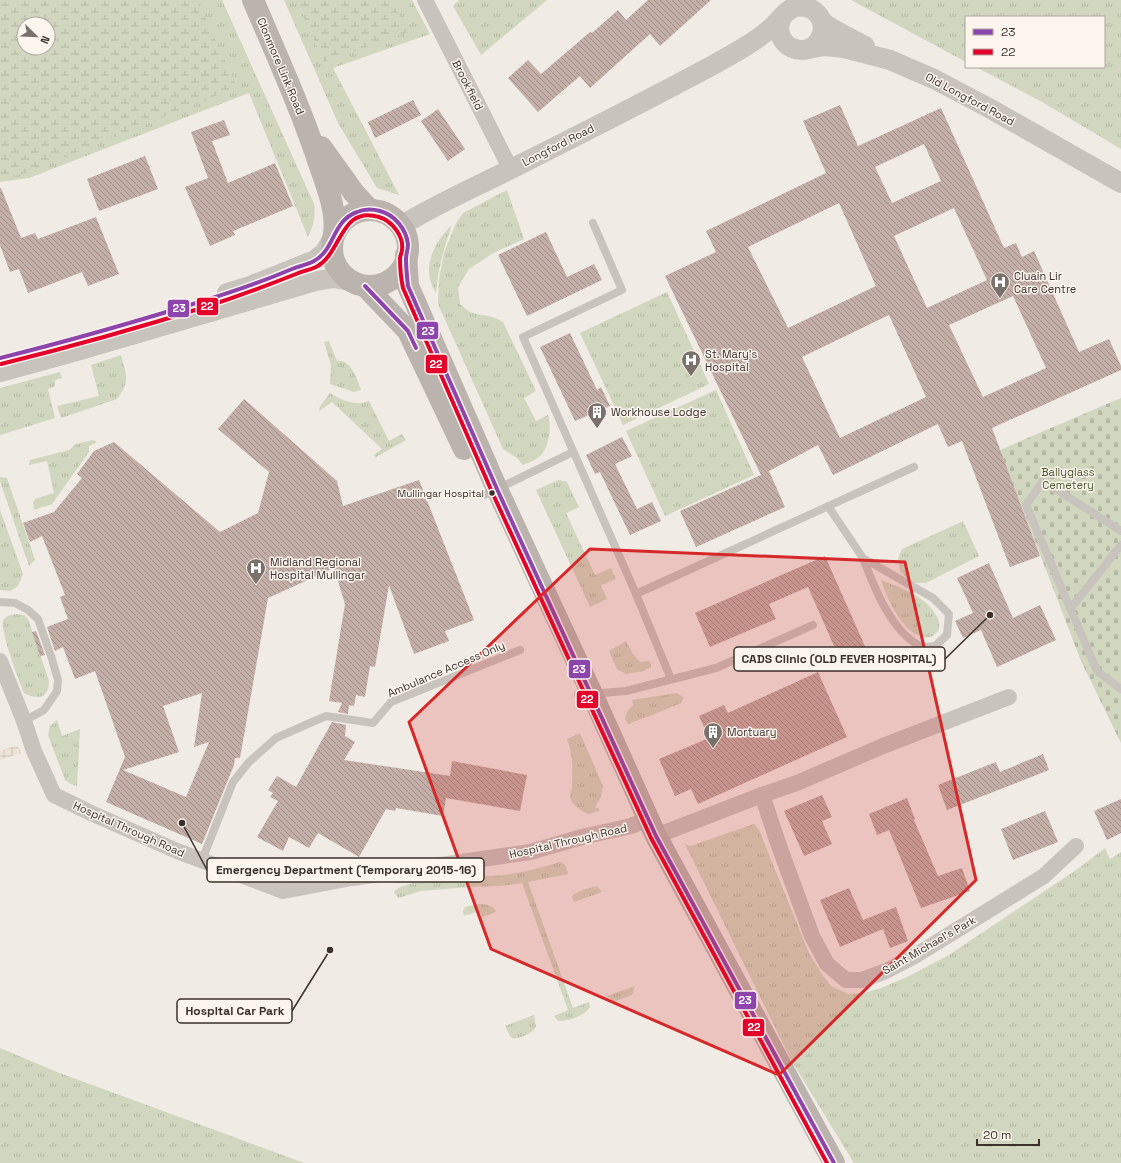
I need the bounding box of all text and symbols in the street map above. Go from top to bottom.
street label: Clonmore Link Road [254,15,308,117]
north arrow [16,16,56,56]
legend [965,16,1105,68]
text: 23 [1001,24,1015,40]
text: N [37,34,53,46]
text: 22 [1001,44,1015,60]
street label: Brookfield [449,58,487,112]
street label: Old Longford Road [923,70,1017,128]
street label: Longford Road [520,121,596,169]
place label: Cluain Lir Care Centre [1014,269,1076,296]
hospital icon: Cluain Lir Care Centre [989,271,1011,299]
line badge: 22 [196,297,219,316]
line badge: 23 [167,299,190,318]
text: 22 [200,299,214,313]
text: 23 [172,301,186,315]
line badge: 23 [416,321,439,340]
text: 23 [421,324,435,338]
place label: St. Mary's Hospital [705,347,757,374]
hospital icon: St. Mary's Hospital [680,349,702,377]
line badge: 22 [425,354,448,374]
text: 22 [429,357,443,371]
building icon: Workhouse Lodge [586,401,608,429]
place label: Workhouse Lodge [611,405,706,419]
park label: Ballyglass Cemetery [1041,465,1095,492]
place label: Mullingar Hospital [398,487,484,500]
marker: Mullingar Hospital [487,488,497,498]
place label: Midland Regional Hospital Mullingar [270,555,365,582]
hospital icon: Midland Regional Hospital Mullingar [245,557,267,585]
street label: Ambulance Access Only [385,638,507,700]
callout: CADS Clinic (OLD FEVER HOSPITAL) [734,647,945,671]
text: CADS Clinic (OLD FEVER HOSPITAL) [741,651,937,667]
line badge: 23 [568,659,591,679]
text: 23 [572,662,586,676]
line badge: 22 [576,690,599,709]
text: 22 [580,692,594,706]
building icon: Mortuary [702,721,724,749]
place label: Mortuary [727,725,776,739]
street label: Hospital Through Road [71,798,187,860]
street label: Hospital Through Road [508,821,628,861]
callout: Emergency Department (Temporary 2015-16) [207,858,484,882]
text: Emergency Department (Temporary 2015-16) [216,862,476,878]
street label: Saint Michael's Park [880,913,978,977]
line badge: 23 [734,991,757,1010]
text: 23 [738,993,752,1007]
callout: Hospital Car Park [177,999,292,1023]
text: Hospital Car Park [185,1003,285,1019]
line badge: 22 [742,1018,765,1037]
text: 22 [747,1020,761,1034]
scale bar [977,1121,1039,1147]
text: 20 m [983,1127,1011,1143]

